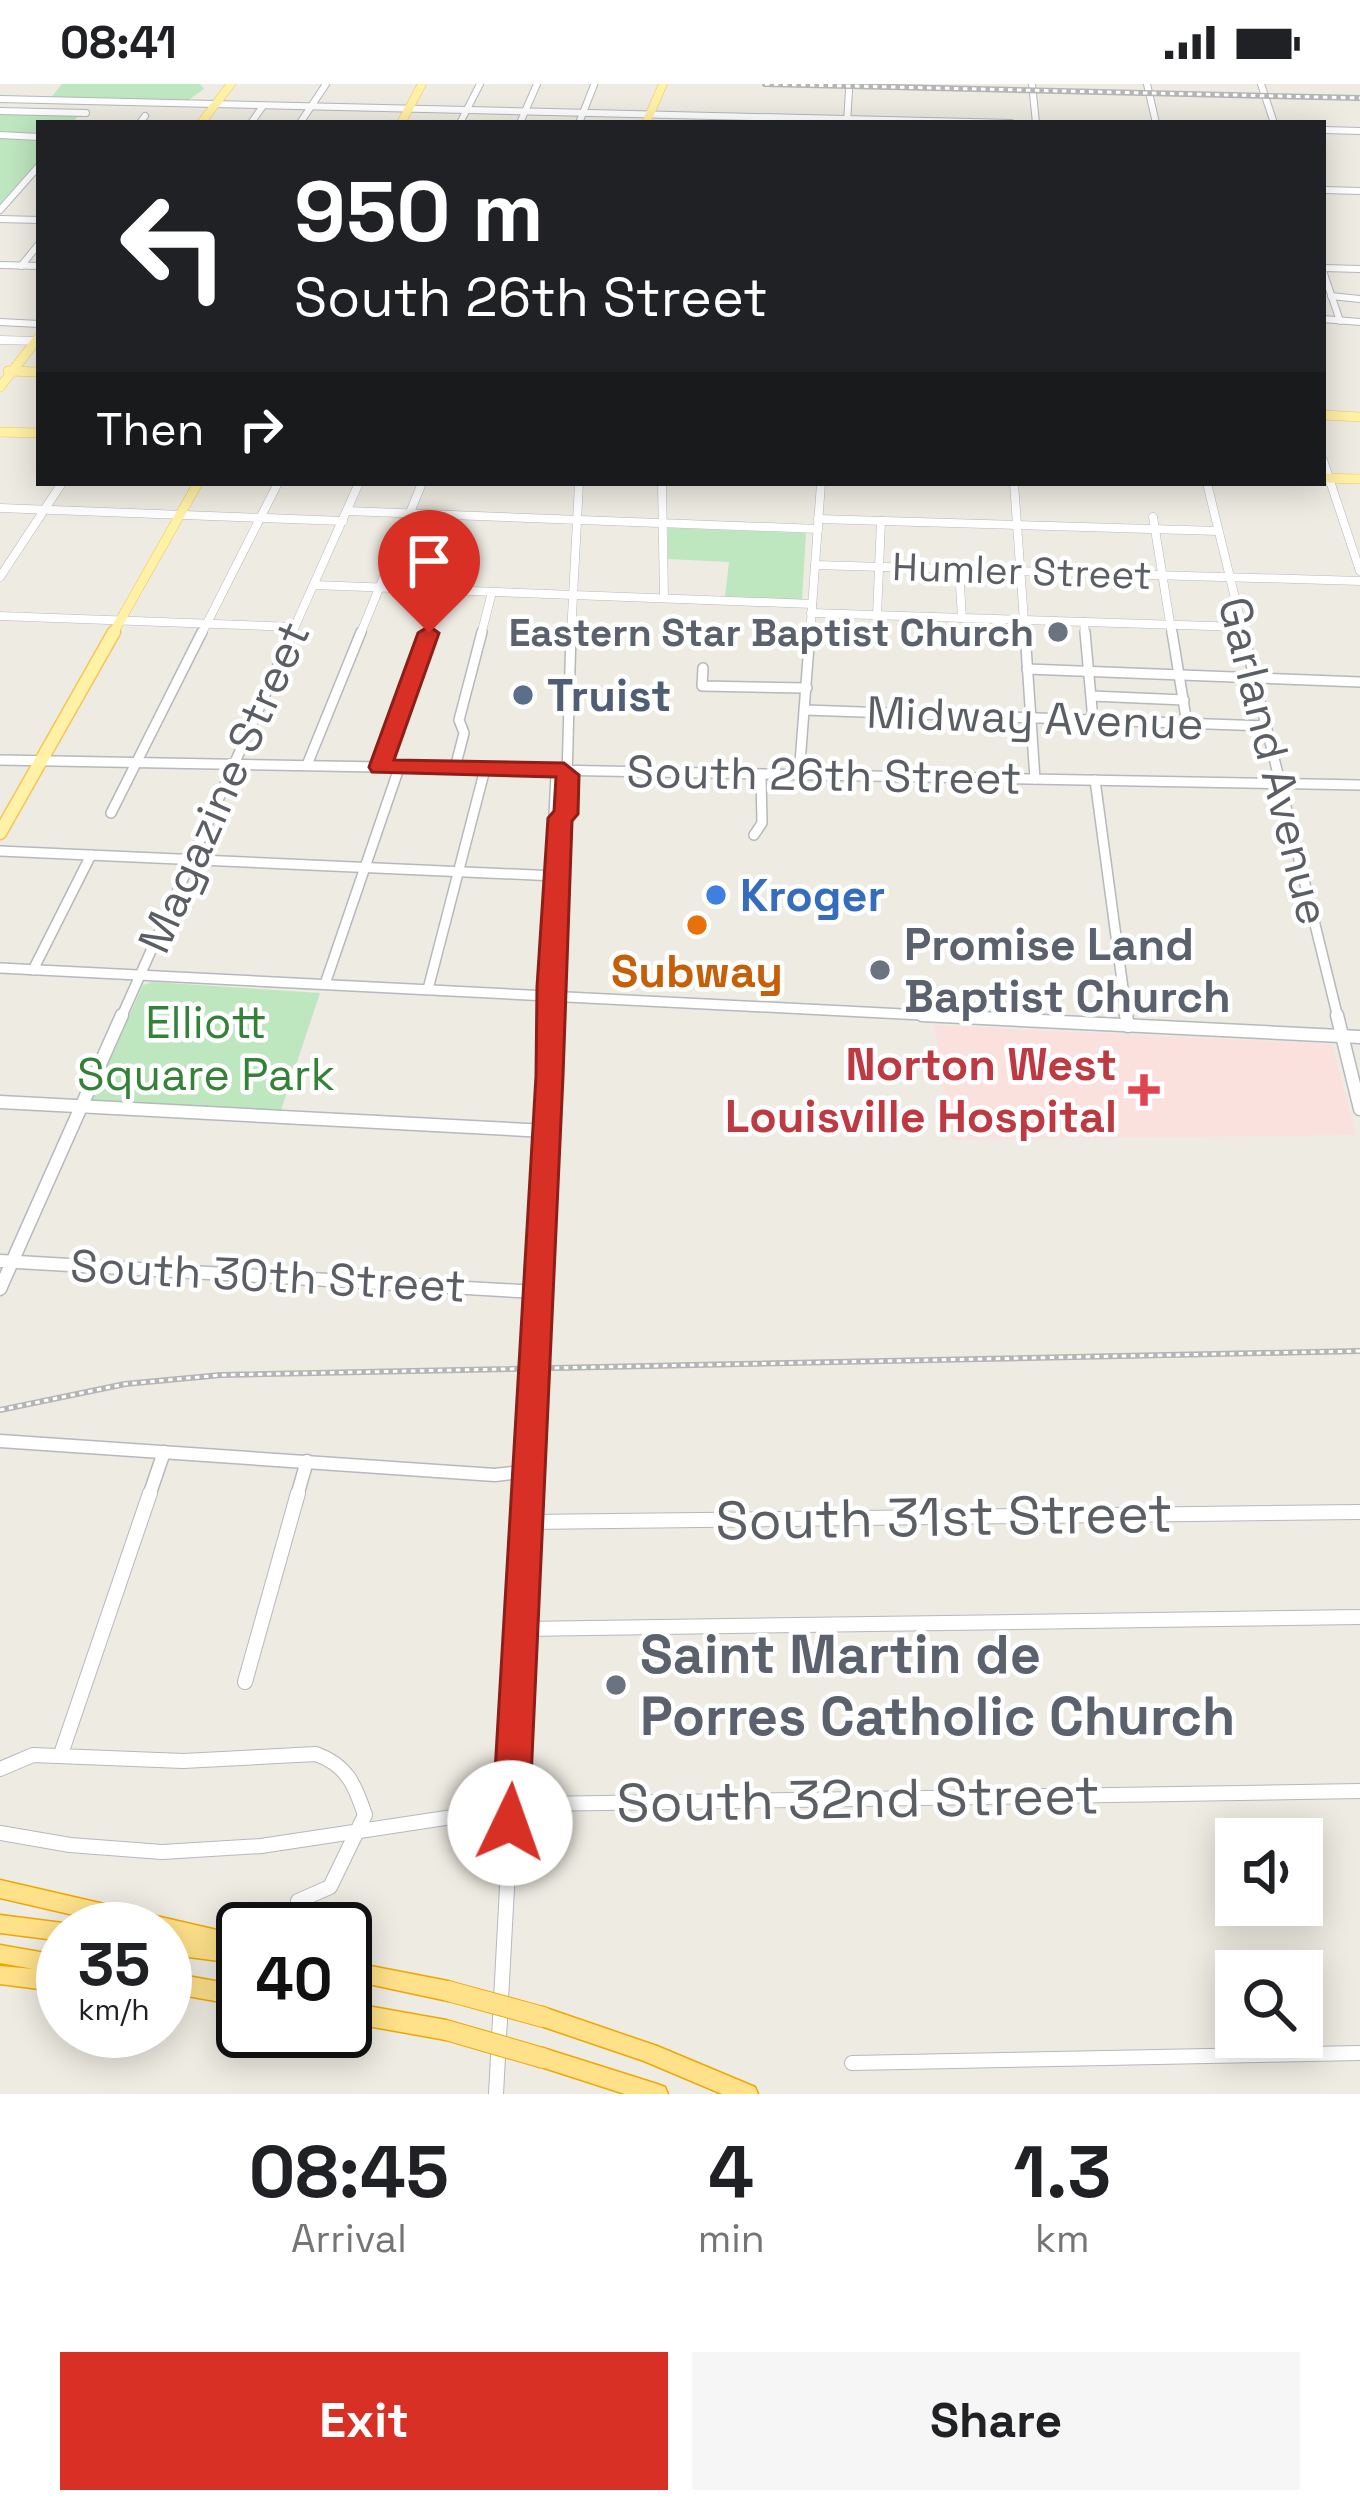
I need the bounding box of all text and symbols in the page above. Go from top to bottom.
text: 08:41 [60,14,177,71]
text: 950 m [294,158,544,266]
icon: left [96,168,252,324]
text: South 26th Street [294,263,768,332]
icon: right [228,396,294,462]
text: Then [96,401,204,458]
pin [378,510,480,633]
icon: arrive [396,528,462,594]
street label: Humler Street [891,542,1153,600]
street label: Garland Avenue [1206,591,1342,931]
place label: Eastern Star Baptist Church [509,608,1034,657]
street label: Magazine Street [125,612,323,962]
marker: Eastern Star Baptist Church [1045,619,1071,645]
place label: Truist [547,667,672,724]
marker: Truist [510,682,536,708]
street label: Midway Avenue [865,684,1205,752]
street label: South 26th Street [626,743,1022,807]
place label: Kroger [740,867,885,924]
marker: Kroger [703,882,729,908]
marker: Subway [684,912,710,938]
place label: Promise Land Baptist Church [904,916,1231,1025]
place label: Subway [611,943,783,1000]
marker: Promise Land Baptist Church [867,957,893,983]
park label: Elliott Square Park [77,994,335,1103]
place label: Norton West Louisville Hospital [725,1036,1117,1145]
marker: Norton West Louisville Hospital [1128,1074,1160,1106]
street label: South 30th Street [69,1237,467,1315]
street label: South 31st Street [715,1479,1173,1555]
place label: Saint Martin de Porres Catholic Church [640,1620,1235,1751]
marker: Saint Martin de Porres Catholic Church [603,1672,629,1698]
position arrow [447,1760,573,1886]
street label: South 32nd Street [616,1760,1100,1838]
map controls [1215,1818,1323,2058]
button: sound [1215,1818,1323,1926]
speed limit sign: 40 [216,1902,372,2058]
text: 35 [78,1926,150,2003]
button: search [1215,1950,1323,2058]
text: km/h [78,1990,150,2029]
text: 08:45 [249,2126,449,2218]
text: 4 [708,2126,754,2218]
text: 1.3 [1013,2126,1111,2218]
text: Arrival [291,2214,407,2263]
text: min [698,2214,765,2263]
text: km [1035,2214,1090,2263]
button: Exit [60,2352,668,2490]
button: Share [692,2352,1300,2490]

